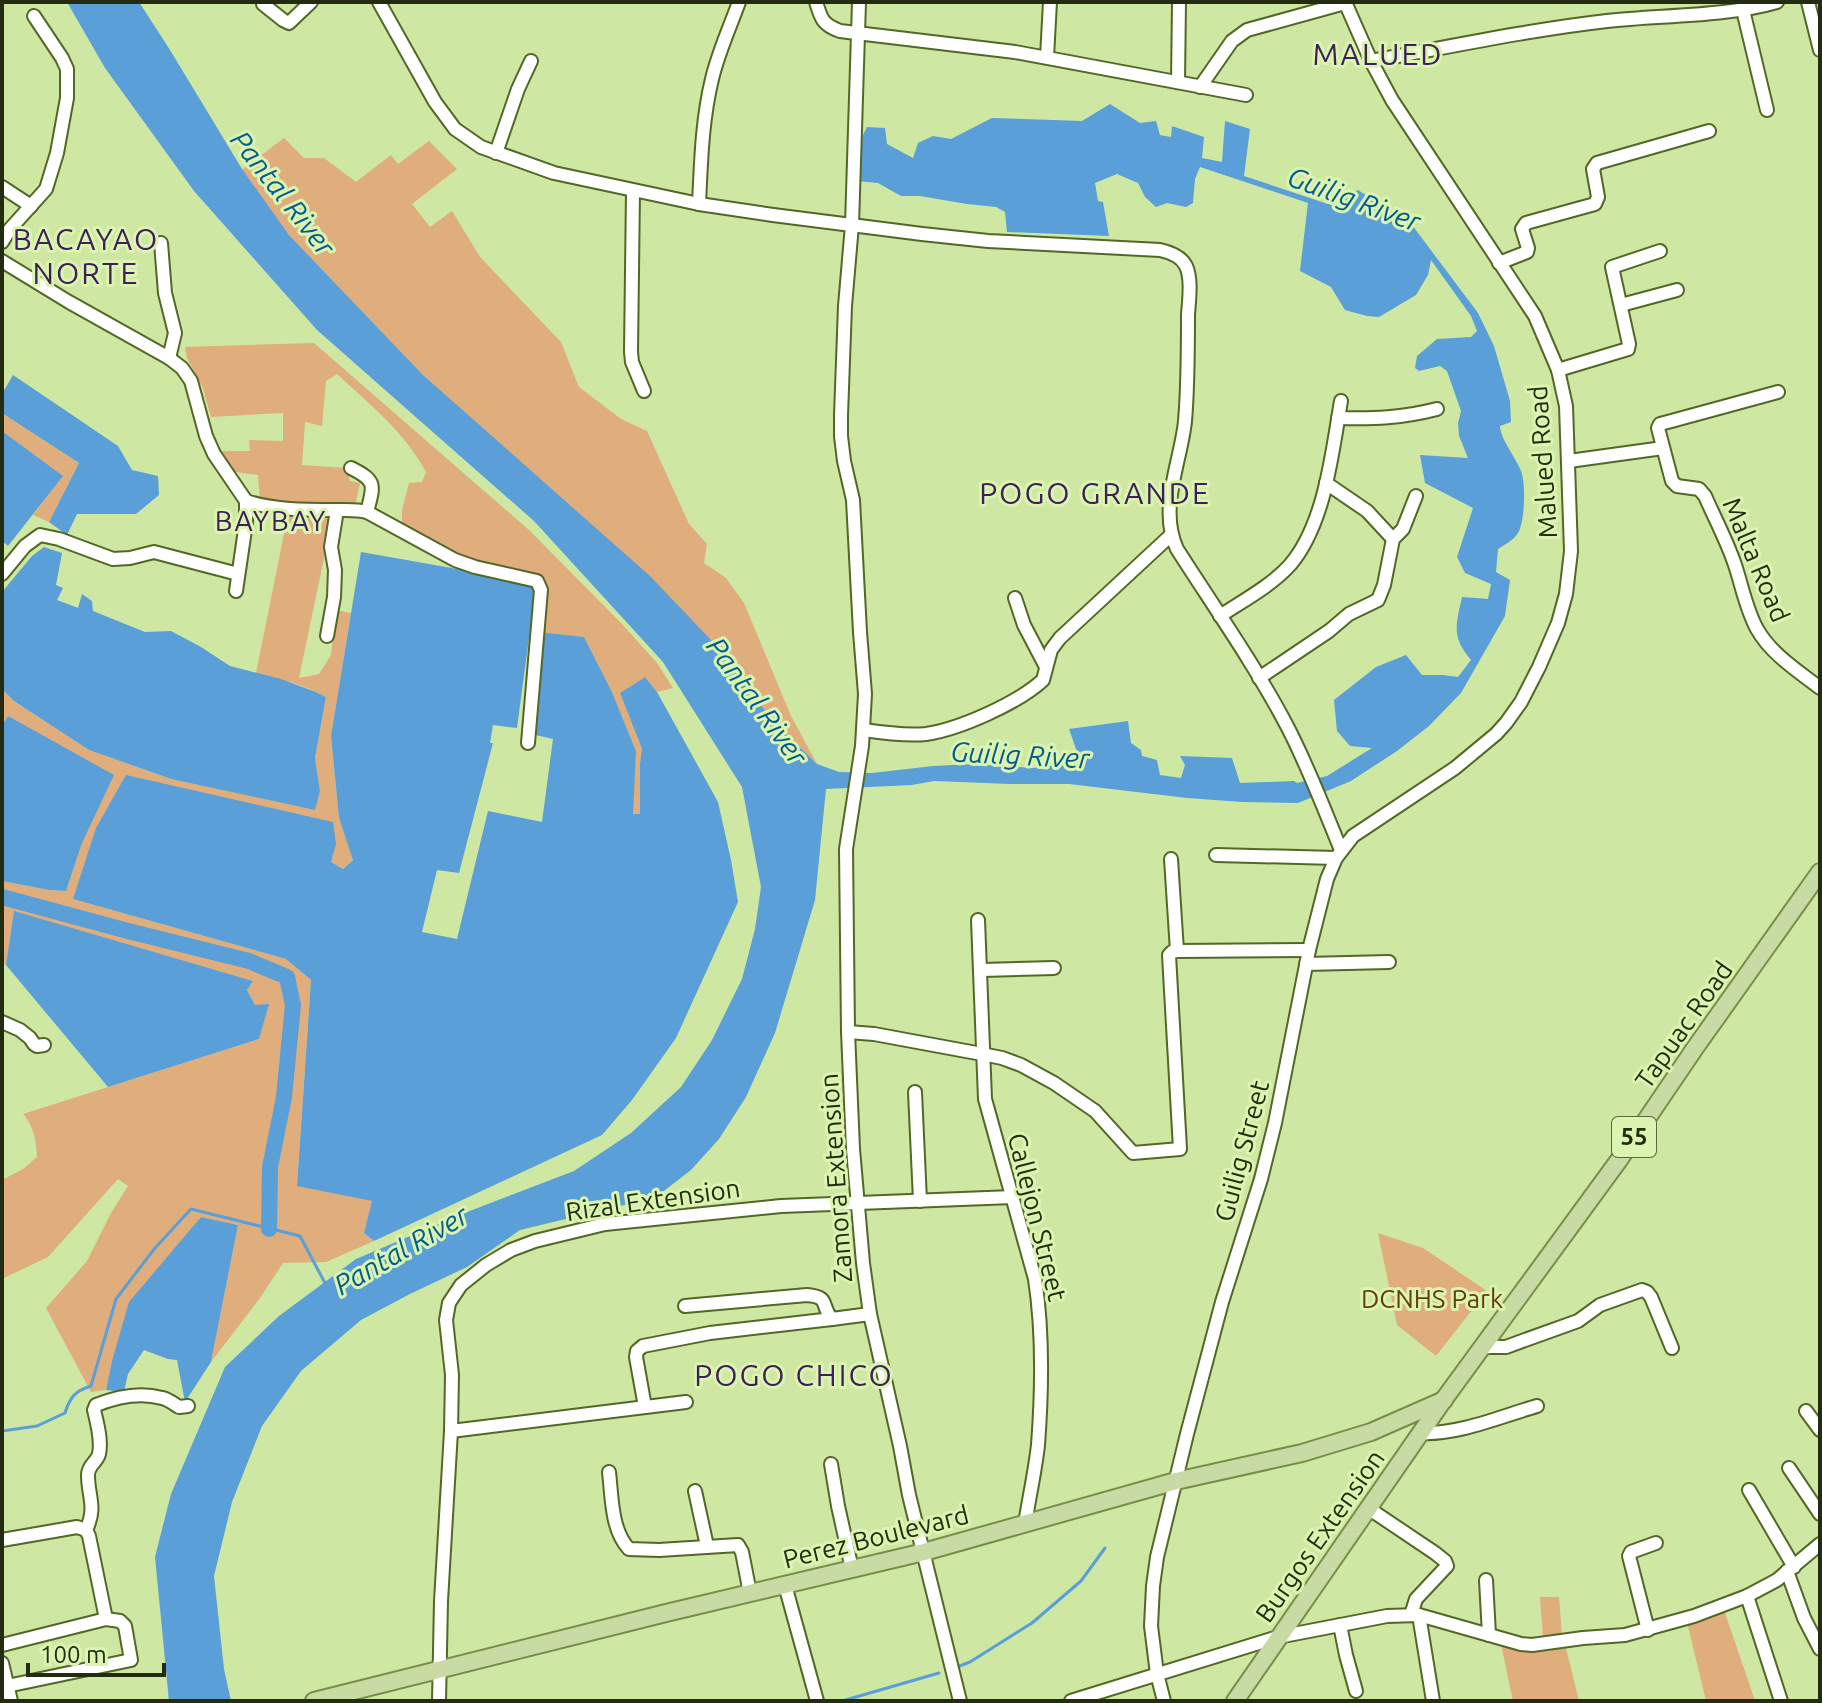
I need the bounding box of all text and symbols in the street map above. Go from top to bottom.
district label: MALUED [1312,37,1444,71]
water label: Pantal River [225,124,342,262]
water label: Guilig River [1283,160,1426,237]
district label: BACAYAO NORTE [13,222,159,290]
street label: Malued Road [1523,385,1562,539]
district label: POGO GRANDE [979,476,1211,510]
street label: Malta Road [1717,493,1796,626]
district label: BAYBAY [215,505,327,536]
water label: Pantal River [701,631,815,771]
water label: Guilig River [950,735,1092,774]
street label: Tapuac Road [1629,956,1738,1094]
street label: Zamora Extension [814,1072,857,1284]
street label: Guilig Street [1209,1077,1274,1225]
road number: 55 [1612,1117,1656,1157]
street label: Callejon Street [1003,1130,1072,1304]
street label: Rizal Extension [564,1173,742,1226]
water label: Pantal River [328,1198,474,1300]
park label: DCNHS Park [1361,1284,1503,1313]
district label: POGO CHICO [694,1358,894,1392]
street label: Burgos Extension [1249,1444,1390,1627]
street label: Perez Boulevard [780,1499,972,1574]
scale bar [28,1627,164,1677]
text: 100 m [40,1641,107,1668]

